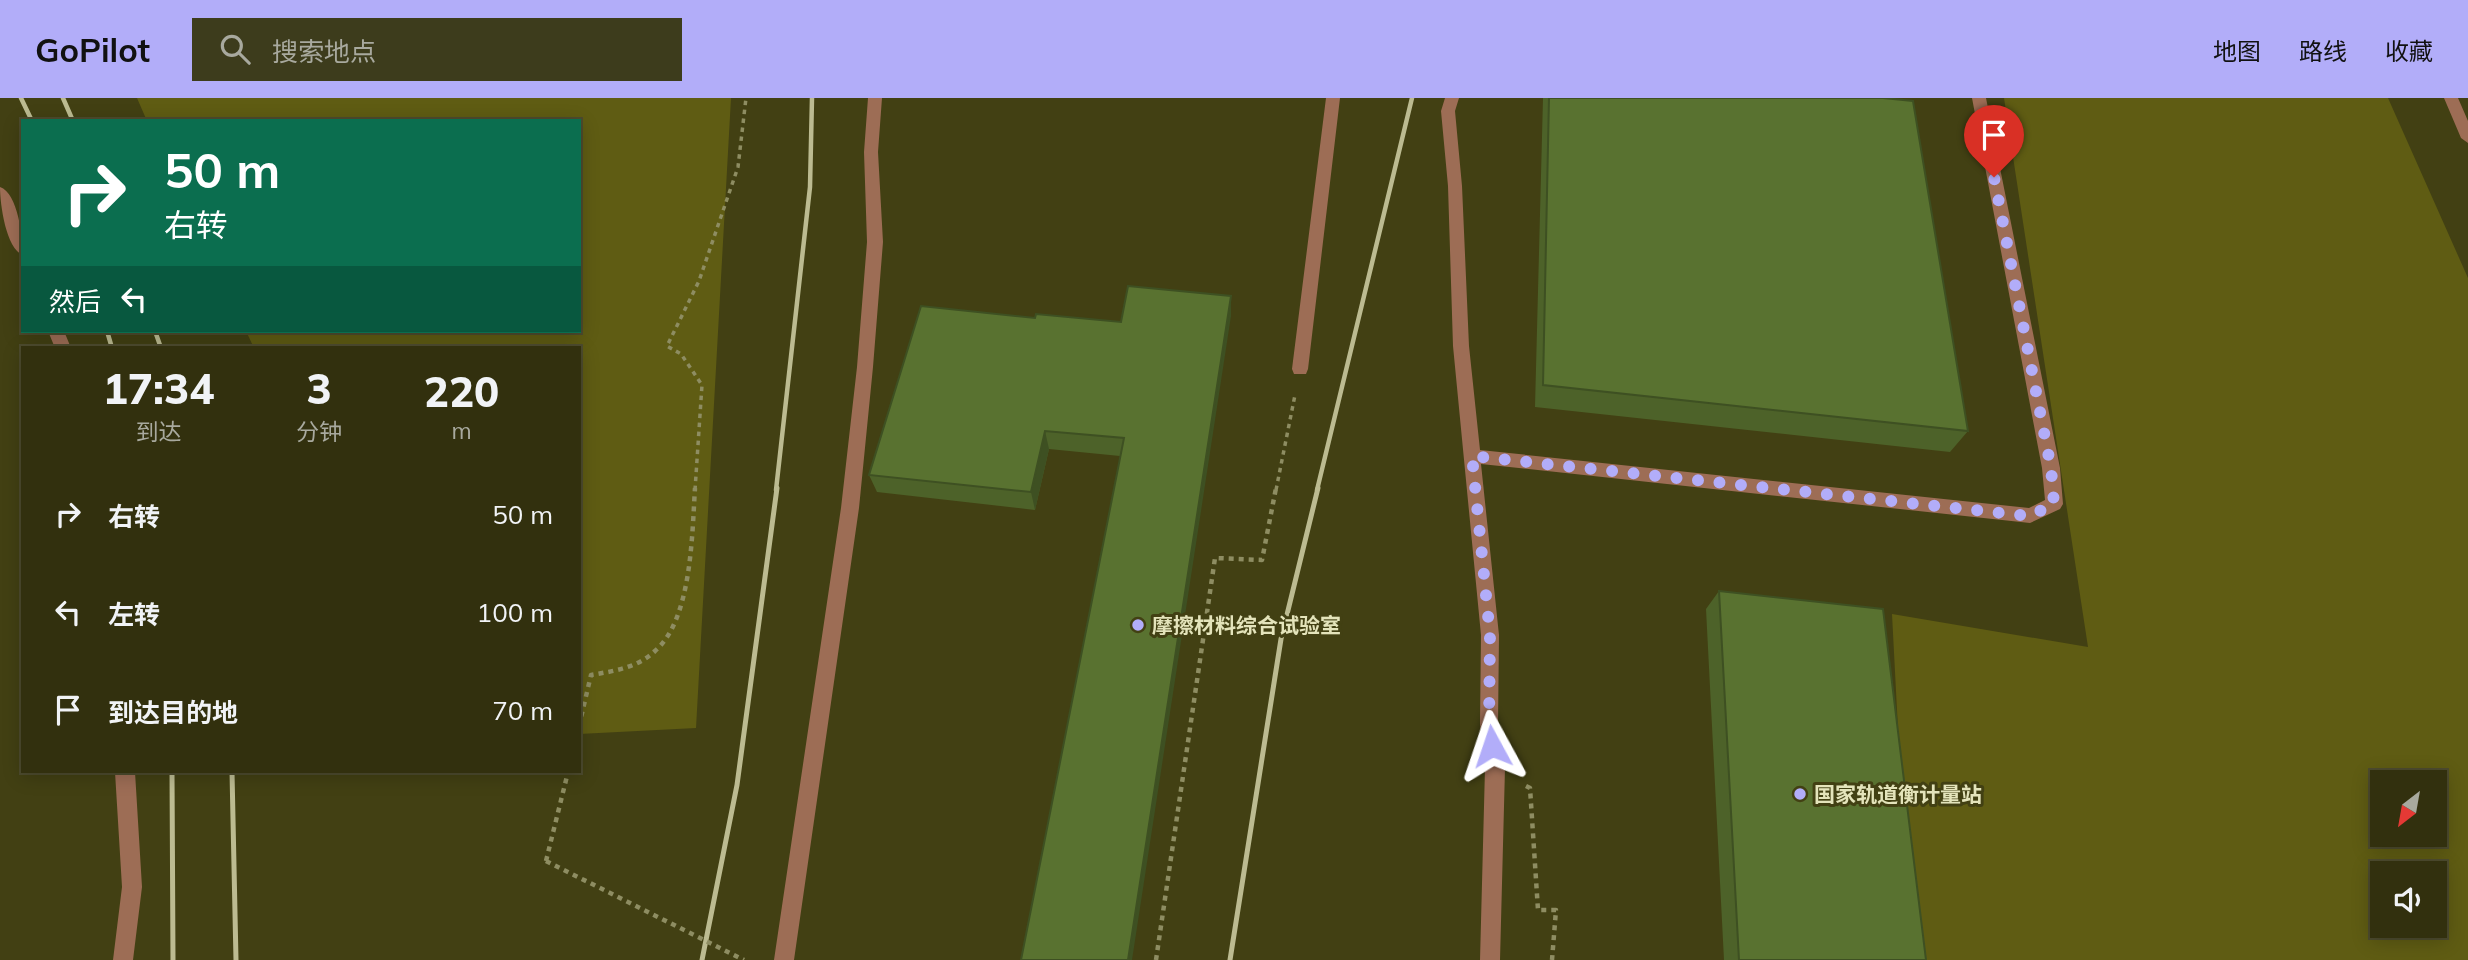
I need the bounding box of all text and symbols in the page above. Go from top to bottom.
search box [192,18,682,81]
text: GoPilot [35,29,150,70]
icon: search [216,30,254,68]
text: 搜索地点 [272,35,376,68]
text: 地图 [2213,36,2261,66]
text: 路线 [2299,36,2347,66]
text: 收藏 [2385,36,2433,66]
pin [1964,105,2024,177]
icon: arrive [1975,116,2013,154]
text: 50 m [164,139,280,200]
icon: right [49,147,140,238]
text: 右转 [164,205,228,245]
icon: left [115,280,153,318]
text: 然后 [49,285,101,318]
text: 17:34 [103,362,214,415]
text: 3 [306,362,332,415]
text: 220 [424,365,499,418]
text: m [451,416,472,445]
text: 到达 [136,417,182,446]
text: 分钟 [296,417,342,446]
icon: right [49,495,87,533]
text: 50 m [492,498,553,531]
text: 右转 [108,500,160,533]
icon: left [49,593,87,631]
text: 100 m [477,596,553,629]
text: 左转 [108,598,160,631]
place label: 摩擦材料综合试验室 [1152,612,1341,638]
marker: 摩擦材料综合试验室 [1130,617,1146,633]
icon: arrive [49,691,87,729]
text: 70 m [492,694,553,727]
text: 到达目的地 [108,696,238,729]
position arrow [1455,709,1529,783]
north arrow [2370,770,2446,847]
map controls [2370,770,2447,938]
place label: 国家轨道衡计量站 [1814,781,1982,807]
marker: 国家轨道衡计量站 [1792,786,1808,802]
button: sound [2370,861,2447,938]

